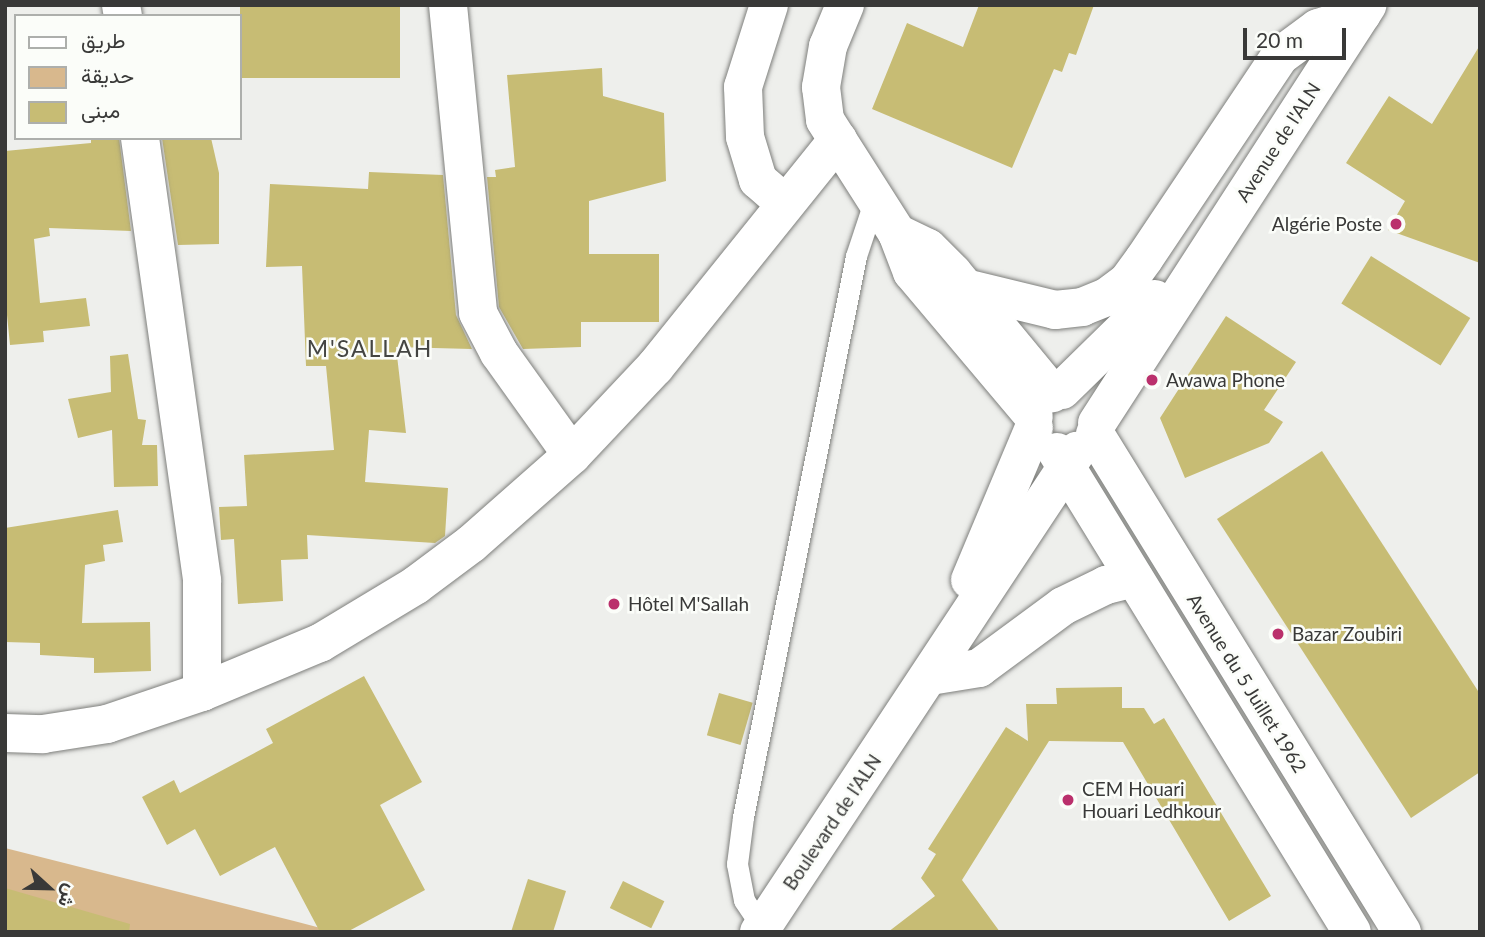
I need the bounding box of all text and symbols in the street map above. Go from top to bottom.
legend [14,14,242,140]
scale bar [1247,14,1350,58]
text: طريق [81,27,126,52]
text: 20 m [1256,27,1303,52]
text: حديقة [81,62,134,87]
street label: Avenue de l'ALN [1231,78,1325,206]
text: مبنى [81,97,120,122]
place label: Algérie Poste [1272,213,1382,235]
marker: Algérie Poste [1388,216,1404,232]
district label: M'SALLAH [308,334,432,362]
place label: Awawa Phone [1166,369,1285,391]
marker: Awawa Phone [1144,372,1160,388]
street label: Avenue du 5 Juillet 1962 [1182,589,1312,777]
place label: Hôtel M'Sallah [628,593,749,615]
marker: Hôtel M'Sallah [606,596,622,612]
place label: Bazar Zoubiri [1292,623,1402,645]
marker: Bazar Zoubiri [1270,626,1286,642]
street label: Boulevard de l'ALN [778,750,886,894]
place label: CEM Houari Houari Ledhkour [1082,778,1221,822]
marker: CEM Houari Houari Ledhkour [1060,792,1076,808]
north arrow [14,853,84,923]
text: ش [54,881,84,911]

